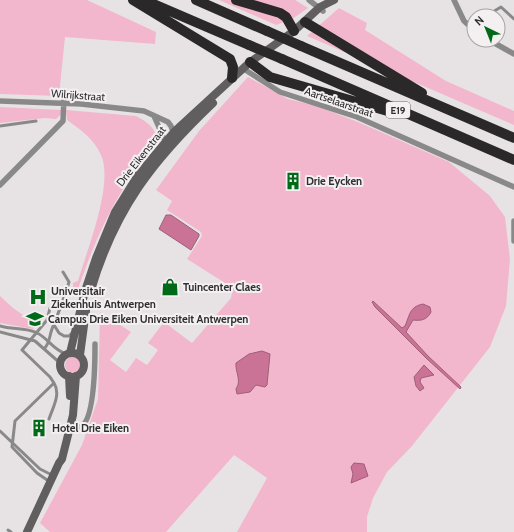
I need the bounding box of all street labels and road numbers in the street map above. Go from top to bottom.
street label: Aartselaarstraat [303,84,376,120]
street label: Wilrijkstraat [50,86,106,104]
road number: E19 [386,102,410,118]
street label: Drie Eikenstraat [113,123,169,189]

